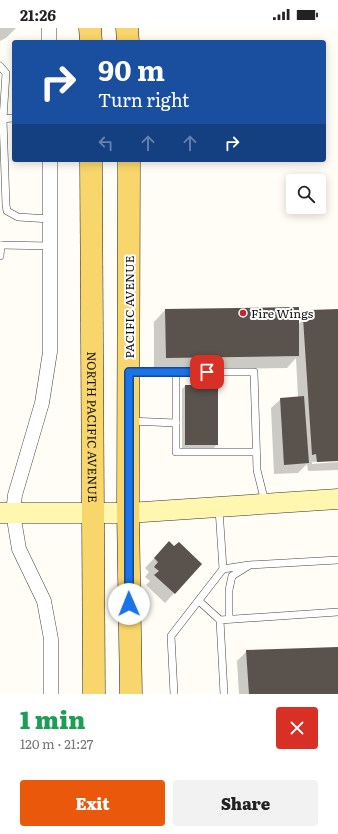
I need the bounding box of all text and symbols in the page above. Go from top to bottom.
text: 21:26 [20,3,56,26]
text: 90 m [98,48,165,90]
icon: right [32,56,84,108]
text: Turn right [98,86,189,113]
icon: left [95,132,117,154]
icon: ahead [137,132,159,154]
icon: ahead [179,132,201,154]
icon: right [221,132,243,154]
map controls [286,174,326,214]
button: search [286,174,326,214]
street label: PACIFIC AVENUE [120,255,138,358]
place label: Fire Wings [251,304,314,322]
marker: Fire Wings [238,308,248,318]
street label: NORTH PACIFIC AVENUE [83,351,102,503]
pin [190,355,224,389]
icon: arrive [196,361,218,383]
position arrow [108,583,150,625]
text: 1 min [20,701,85,736]
button: close [276,707,318,749]
text: 120 m · 21:27 [20,734,93,753]
button: Exit [20,780,165,826]
button: Share [173,780,318,826]

